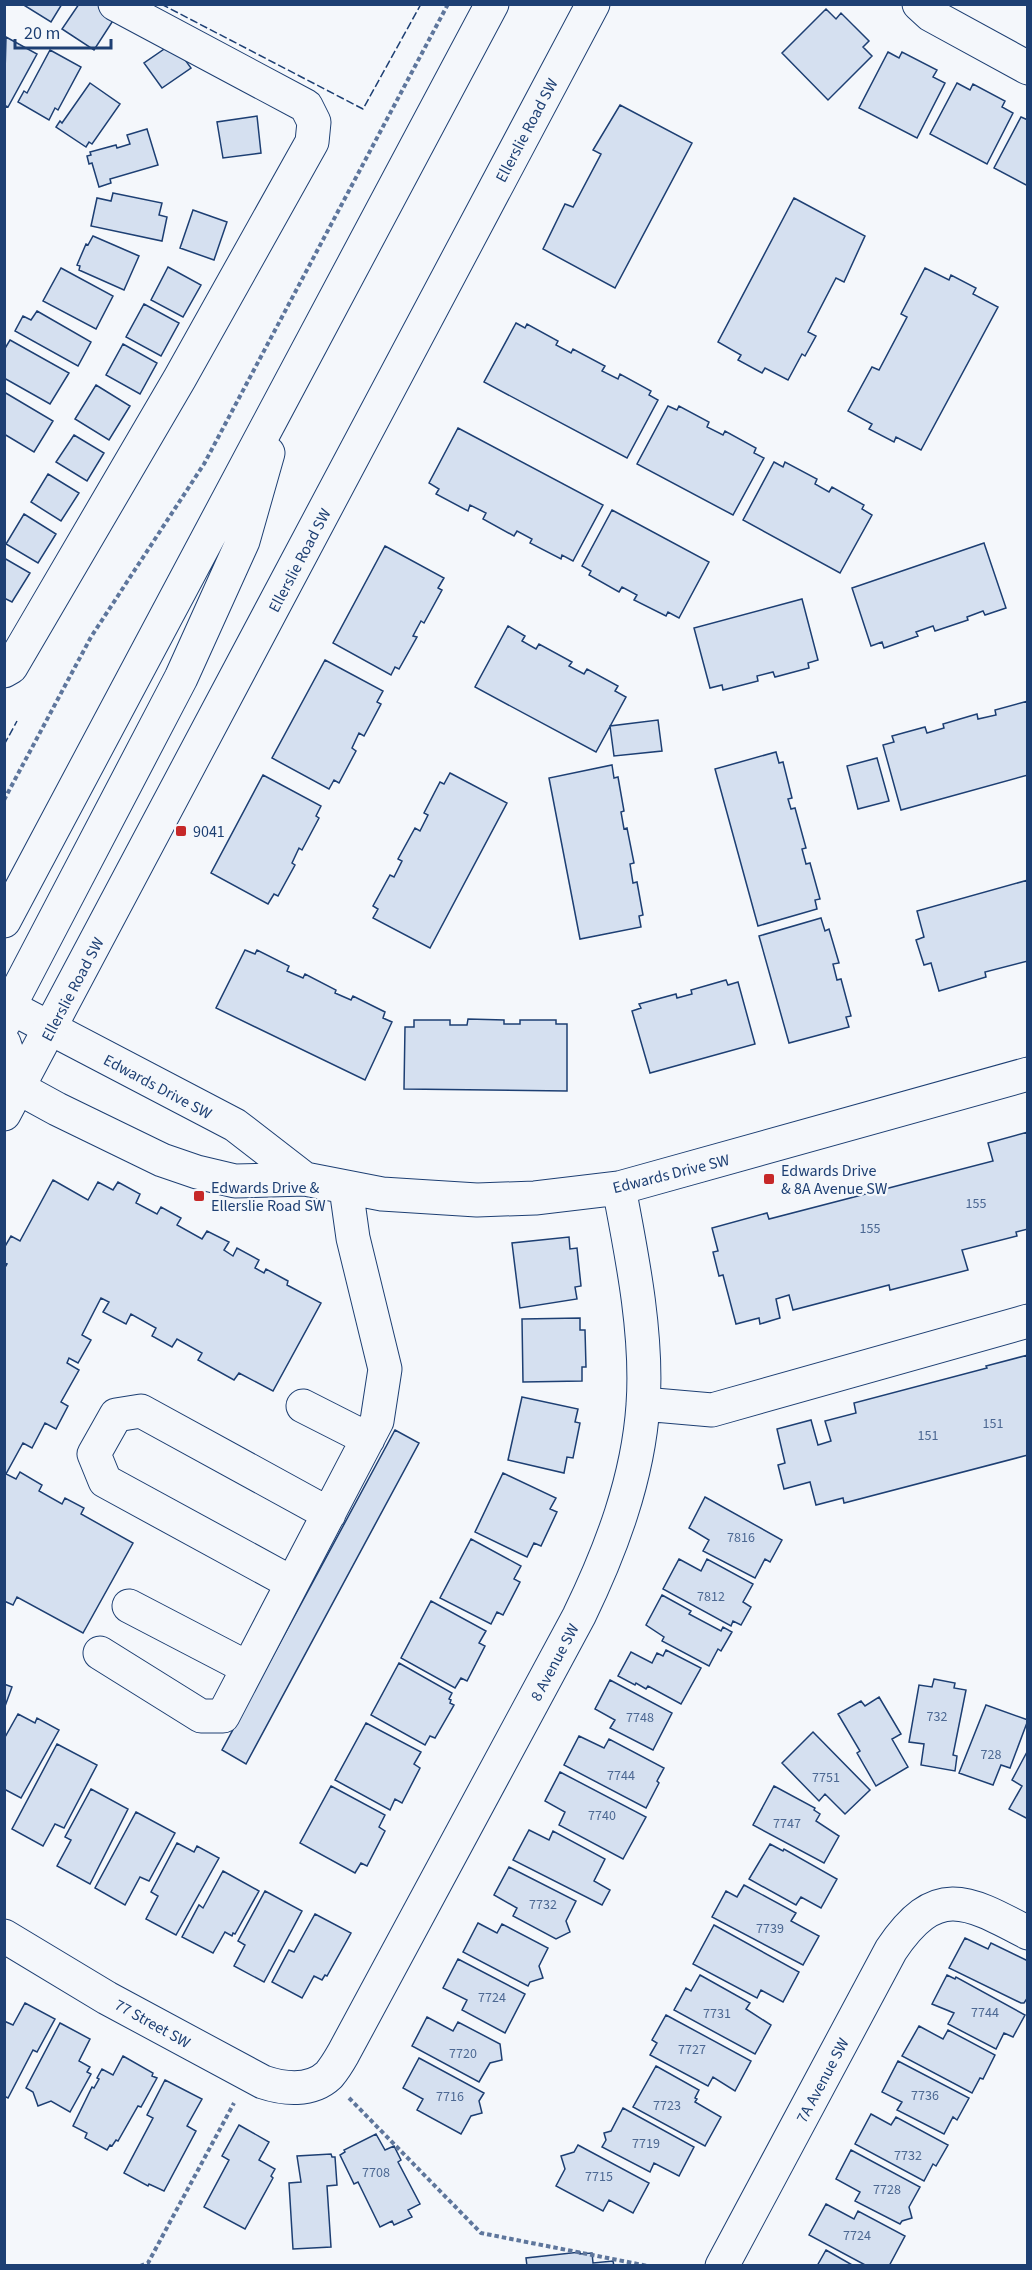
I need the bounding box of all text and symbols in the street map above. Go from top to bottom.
scale bar [15,12,111,50]
text: 20 m [24,21,60,46]
street label: Ellerslie Road SW [490,74,564,186]
street label: Ellerslie Road SW [263,504,337,616]
place label: 9041 [193,821,225,843]
marker: 9041 [174,824,188,838]
street label: Ellerslie Road SW [36,933,110,1045]
street label: Edwards Drive SW [100,1049,216,1125]
street label: Edwards Drive SW [610,1149,732,1199]
place label: Edwards Drive & 8A Avenue SW [781,1160,888,1200]
marker: Edwards Drive & 8A Avenue SW [762,1172,776,1186]
place label: Edwards Drive & Ellerslie Road SW [211,1177,326,1217]
marker: Edwards Drive & Ellerslie Road SW [192,1189,206,1203]
house number: 155 [966,1194,986,1214]
house number: 155 [860,1219,880,1239]
house number: 151 [983,1414,1003,1434]
house number: 151 [918,1426,938,1446]
house number: 7816 [727,1528,755,1548]
house number: 7812 [697,1587,725,1607]
street label: 8 Avenue SW [525,1620,585,1705]
house number: 732 [927,1707,947,1727]
house number: 7748 [626,1708,654,1728]
house number: 728 [981,1745,1001,1765]
house number: 7744 [607,1766,635,1786]
house number: 7751 [812,1768,840,1788]
house number: 7740 [588,1806,616,1826]
house number: 7747 [773,1814,801,1834]
house number: 7732 [529,1895,557,1915]
house number: 7739 [756,1919,784,1939]
house number: 7724 [478,1988,506,2008]
street label: 77 Street SW [111,1994,195,2054]
house number: 7744 [971,2003,999,2023]
house number: 7731 [703,2004,731,2024]
street label: 7A Avenue SW [791,2034,855,2127]
house number: 7727 [678,2040,706,2060]
house number: 7720 [449,2044,477,2064]
house number: 7736 [911,2086,939,2106]
house number: 7716 [436,2087,464,2107]
house number: 7723 [653,2096,681,2116]
house number: 7719 [632,2134,660,2154]
house number: 7732 [894,2146,922,2166]
house number: 7708 [362,2163,390,2183]
house number: 7715 [585,2167,613,2187]
house number: 7728 [873,2180,901,2200]
house number: 7724 [843,2226,871,2246]

